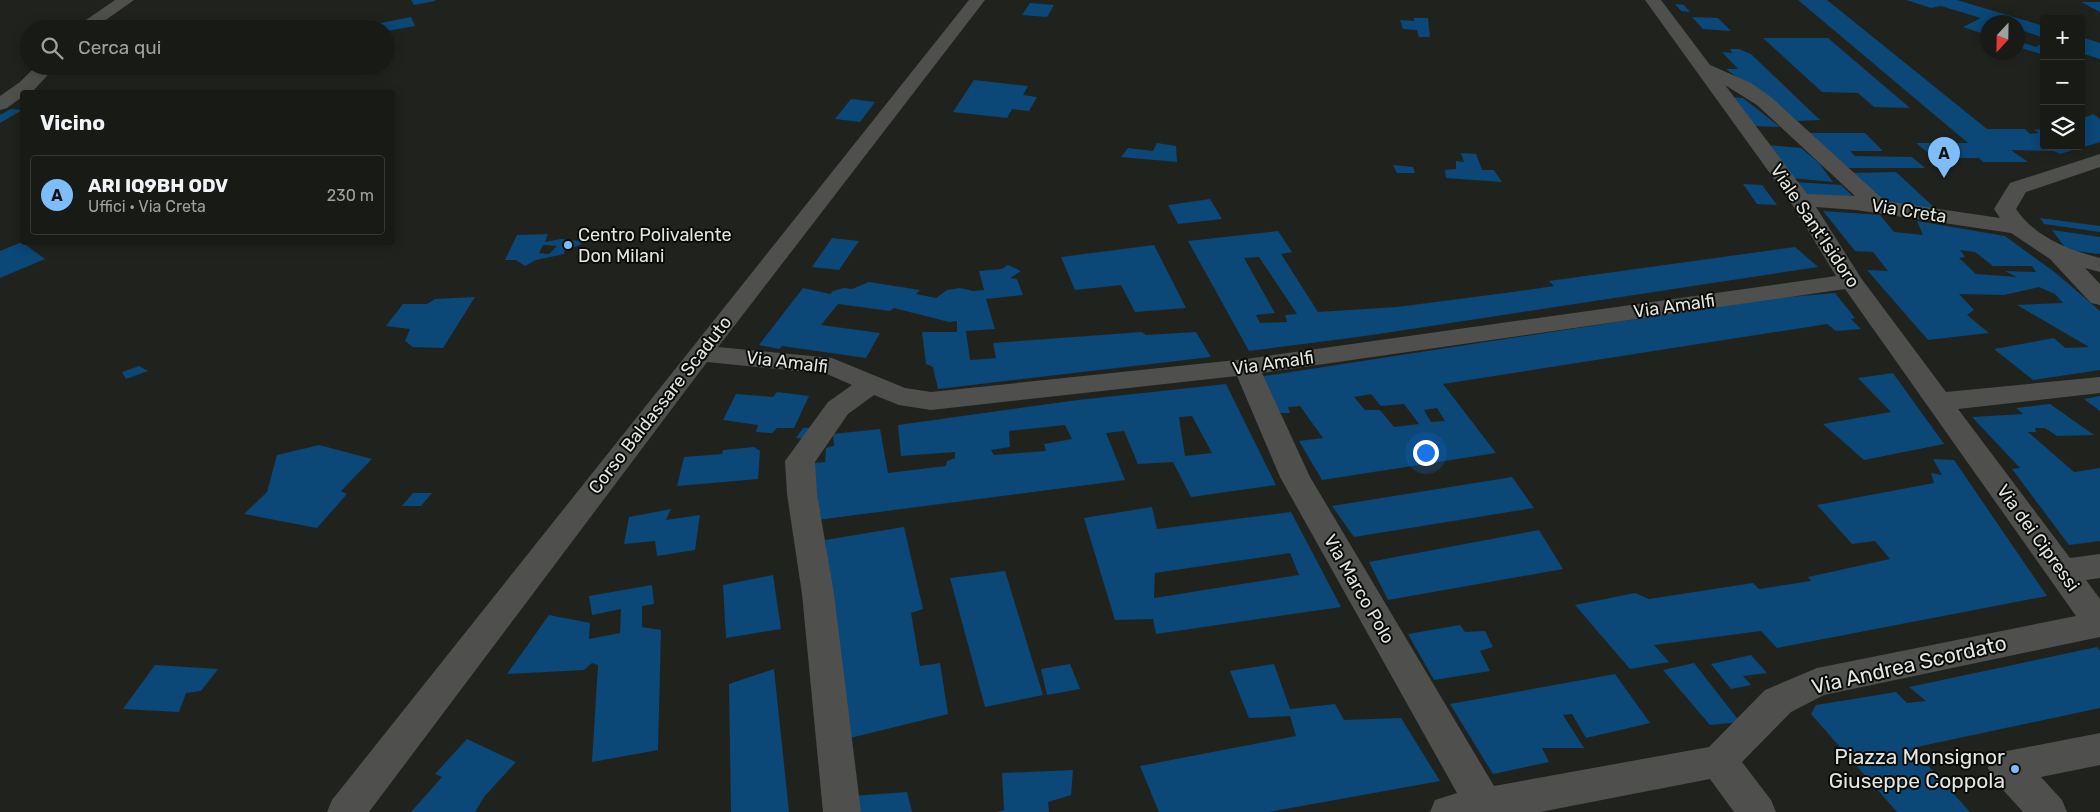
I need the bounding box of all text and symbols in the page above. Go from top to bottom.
north arrow [1980,15,2025,60]
map controls [2040,15,2085,150]
button: + [2040,15,2085,60]
search box [20,20,395,75]
icon: search [38,34,66,62]
text: Cerca qui [78,36,161,59]
button: − [2040,60,2085,105]
button: layers [2040,105,2085,150]
text: Vicino [40,110,105,135]
pin: A [1928,137,1960,178]
street label: Viale Sant'Isidoro [1766,160,1864,292]
text: ARI IQ9BH ODV [88,174,228,197]
text: A [51,186,63,205]
text: 230 m [327,186,374,205]
street label: Via Creta [1870,194,1948,228]
text: Uffici · Via Creta [88,197,206,216]
place label: Centro Polivalente Don Milani [578,224,732,267]
marker: Centro Polivalente Don Milani [562,239,574,251]
street label: Via Amalfi [1632,289,1716,323]
street label: Corso Baldassare Scaduto [584,312,736,498]
street label: Via Amalfi [745,346,829,378]
street label: Via Amalfi [1231,346,1315,380]
your location [1413,440,1439,466]
street label: Via dei Cipressi [1992,480,2084,596]
street label: Via Marco Polo [1319,530,1399,648]
street label: Via Andrea Scordato [1809,630,2009,699]
place label: Piazza Monsignor Giuseppe Coppola [1829,744,2005,793]
marker: Piazza Monsignor Giuseppe Coppola [2009,763,2021,775]

